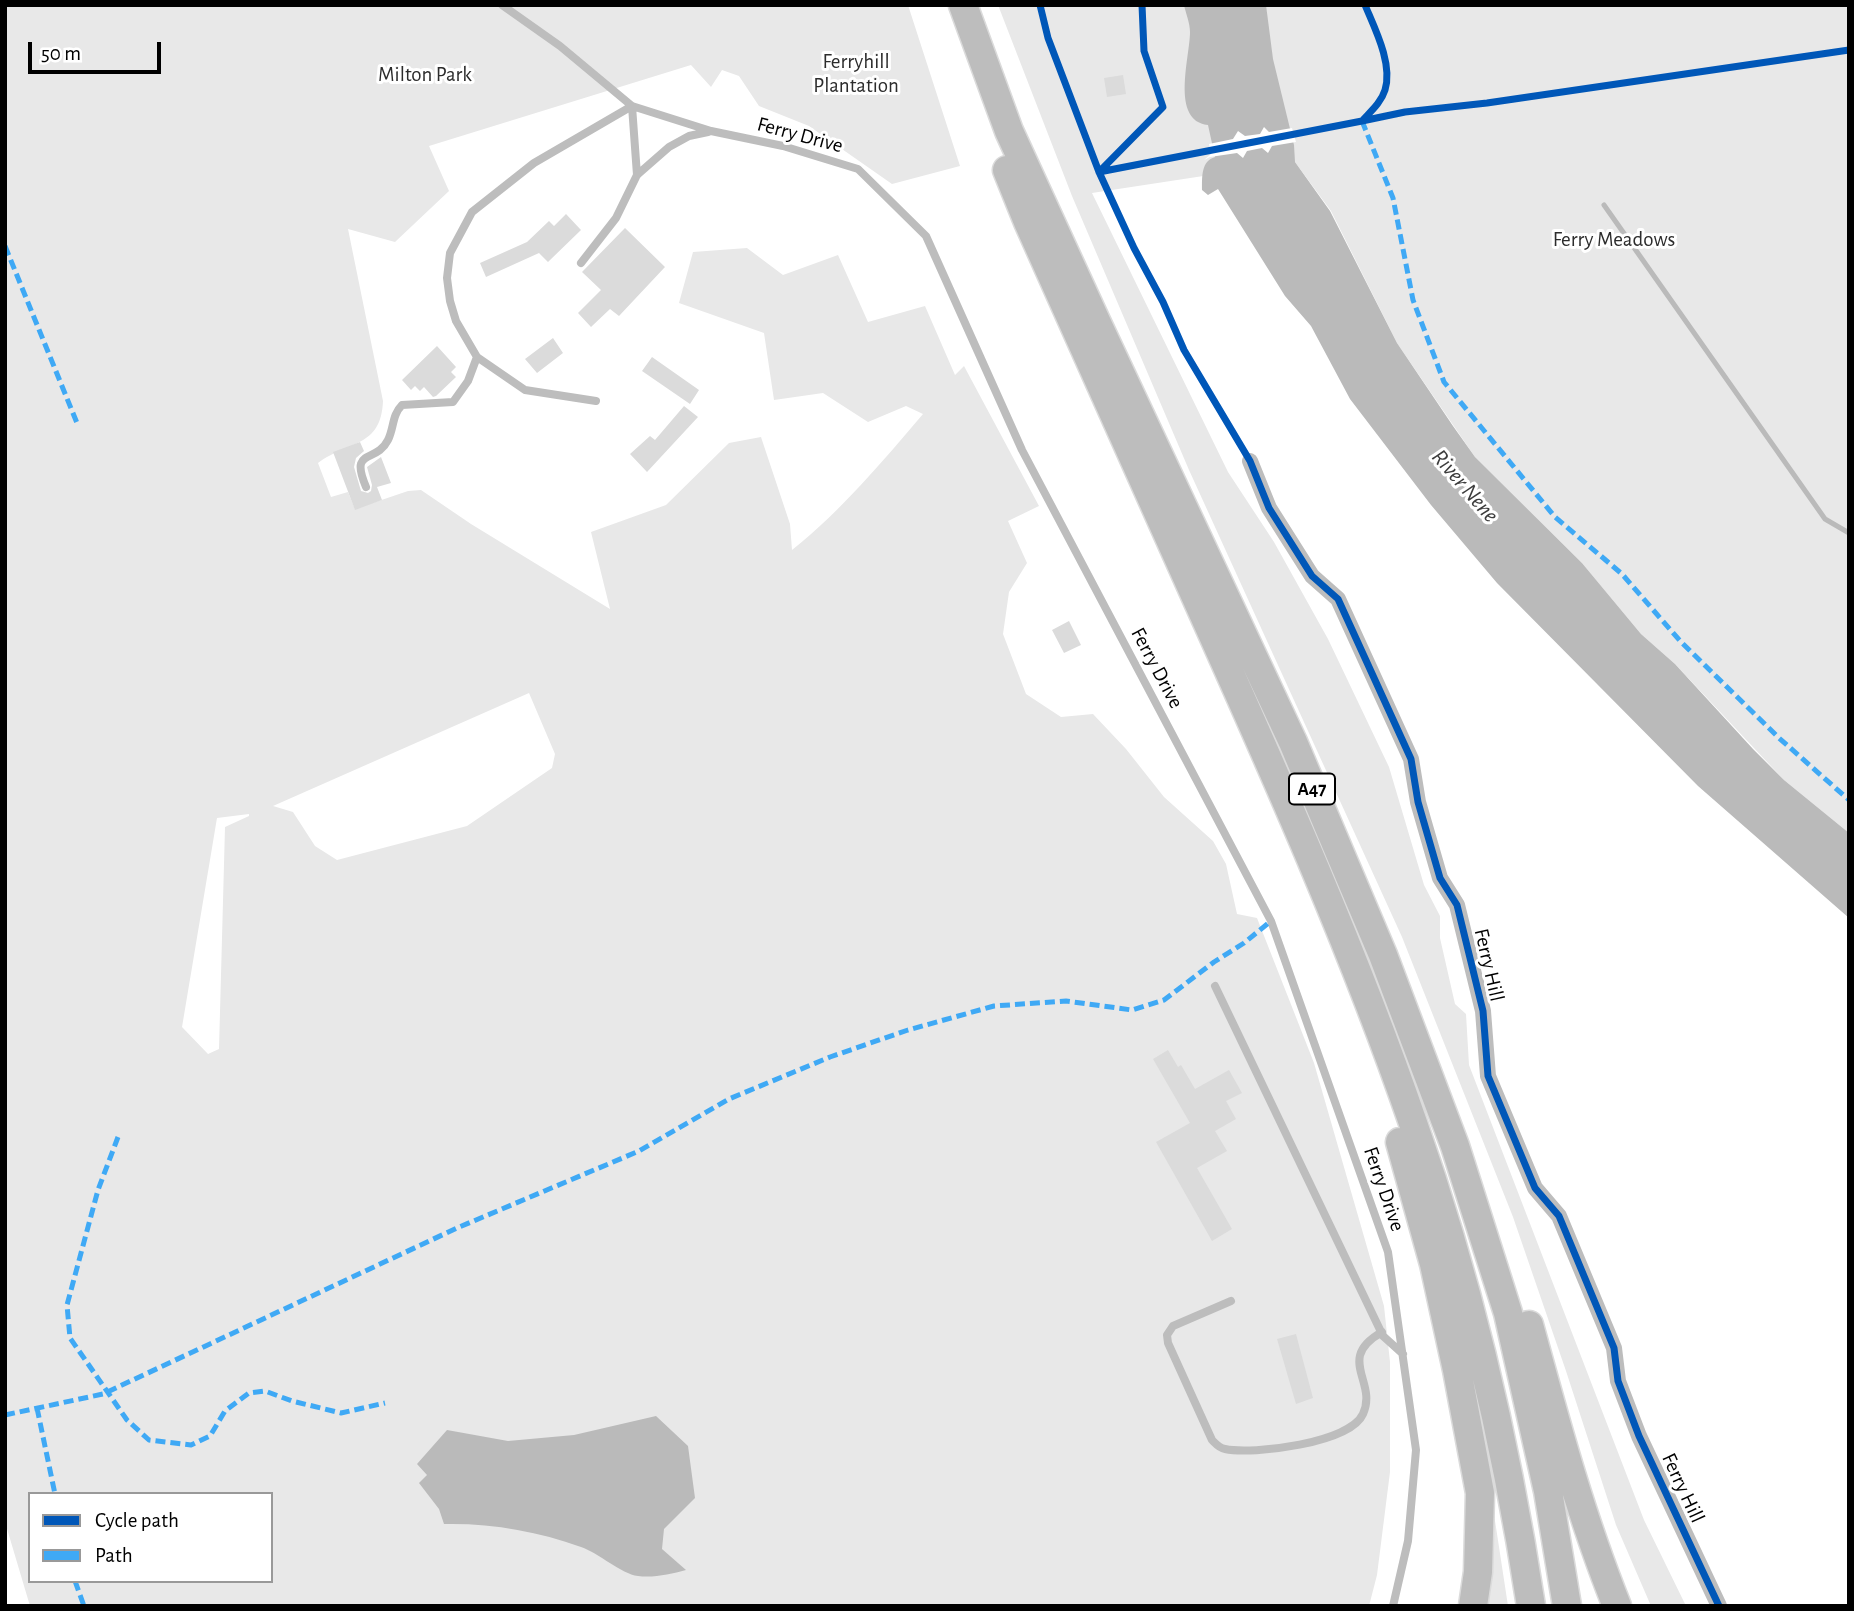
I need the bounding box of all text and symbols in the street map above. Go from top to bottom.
scale bar [32,28,164,72]
text: 50 m [41,43,81,64]
park label: Ferryhill Plantation [813,49,899,99]
park label: Milton Park [378,62,472,88]
street label: Ferry Drive [754,111,846,159]
park label: Ferry Meadows [1553,227,1675,253]
water label: River Nene [1426,444,1504,528]
street label: Ferry Drive [1125,623,1189,713]
road number: A47 [1289,774,1335,804]
street label: Ferry Hill [1468,926,1510,1004]
street label: Ferry Drive [1358,1143,1410,1235]
street label: Ferry Hill [1656,1449,1710,1527]
legend [28,1492,273,1583]
text: Cycle path [95,1510,179,1531]
text: Path [95,1545,133,1566]

